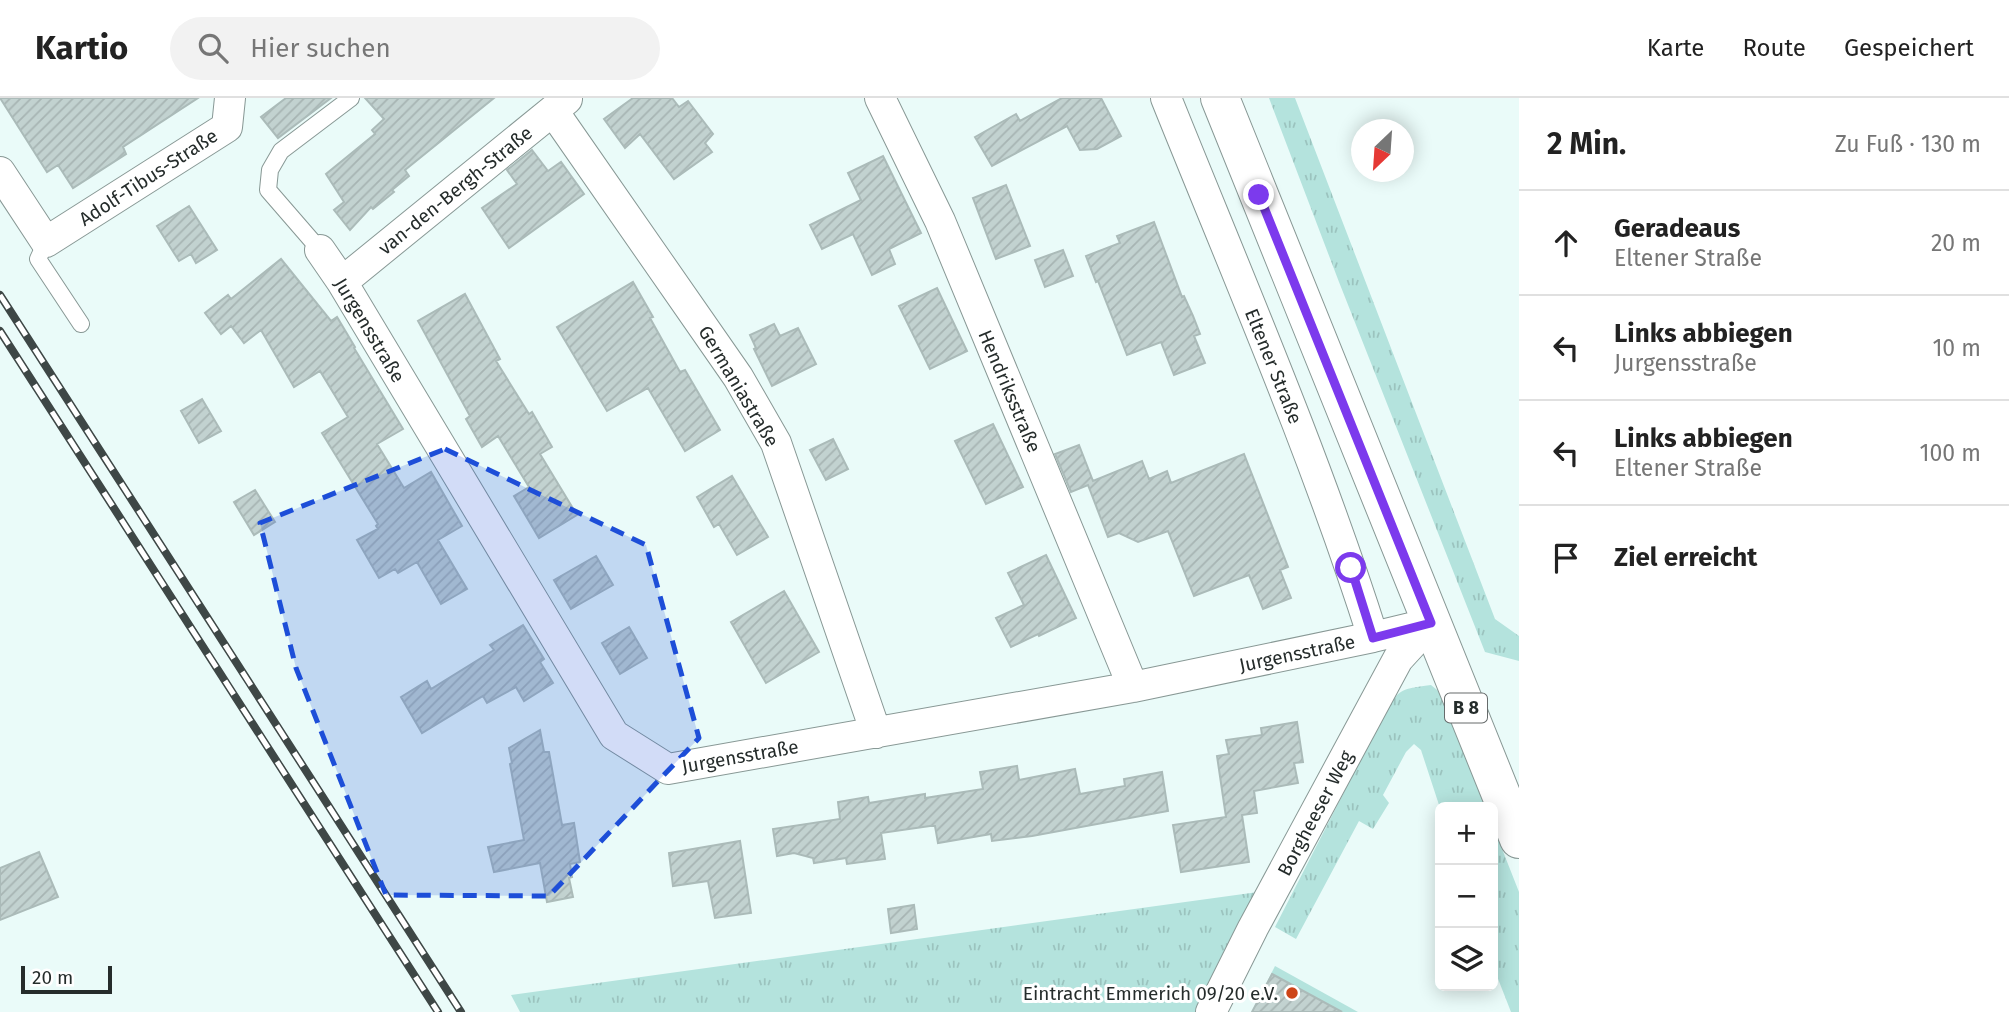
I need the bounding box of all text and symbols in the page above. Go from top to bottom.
search box [170,17,660,80]
text: Kartio [35,28,128,68]
icon: search [194,29,232,67]
text: Hier suchen [250,33,391,64]
text: Karte [1647,34,1704,62]
text: Route [1742,34,1806,62]
text: Gespeichert [1844,34,1974,62]
north arrow [1351,119,1414,182]
street label: van-den-Bergh-Straße [374,121,537,260]
street label: Adolf-Tibus-Straße [75,124,222,231]
text: 2 Min. [1547,126,1626,162]
text: Zu Fuß · 130 m [1835,130,1981,158]
route end [1243,179,1274,210]
text: Geradeaus [1614,213,1740,244]
icon: ahead [1547,224,1585,262]
text: 20 m [1931,229,1981,257]
text: Eltener Straße [1614,244,1762,272]
street label: Jurgensstraße [329,274,410,387]
street label: Eltener Straße [1240,305,1307,427]
text: Links abbiegen [1614,318,1793,349]
street label: Germaniastraße [693,321,784,451]
street label: Hendriksstraße [973,326,1046,456]
icon: left [1547,329,1585,367]
text: 10 m [1932,334,1981,362]
text: Jurgensstraße [1614,349,1757,377]
text: Links abbiegen [1614,423,1793,454]
icon: left [1547,434,1585,472]
text: 100 m [1920,439,1981,467]
text: Eltener Straße [1614,454,1762,482]
icon: arrive [1547,539,1585,577]
text: Ziel erreicht [1614,542,1757,573]
route start [1335,552,1366,583]
street label: Jurgensstraße [1237,630,1357,677]
road number: B 8 [1445,694,1487,722]
street label: Jurgensstraße [680,735,800,778]
street label: Borgheeser Weg [1273,746,1358,880]
map controls [1435,802,1498,991]
button: + [1435,802,1498,865]
button: − [1435,865,1498,928]
button: layers [1435,928,1498,991]
scale bar [21,963,112,995]
text: 20 m [32,966,73,989]
place label: Eintracht Emmerich 09/20 e.V. [1023,982,1278,1005]
marker: Eintracht Emmerich 09/20 e.V. [1284,985,1300,1001]

